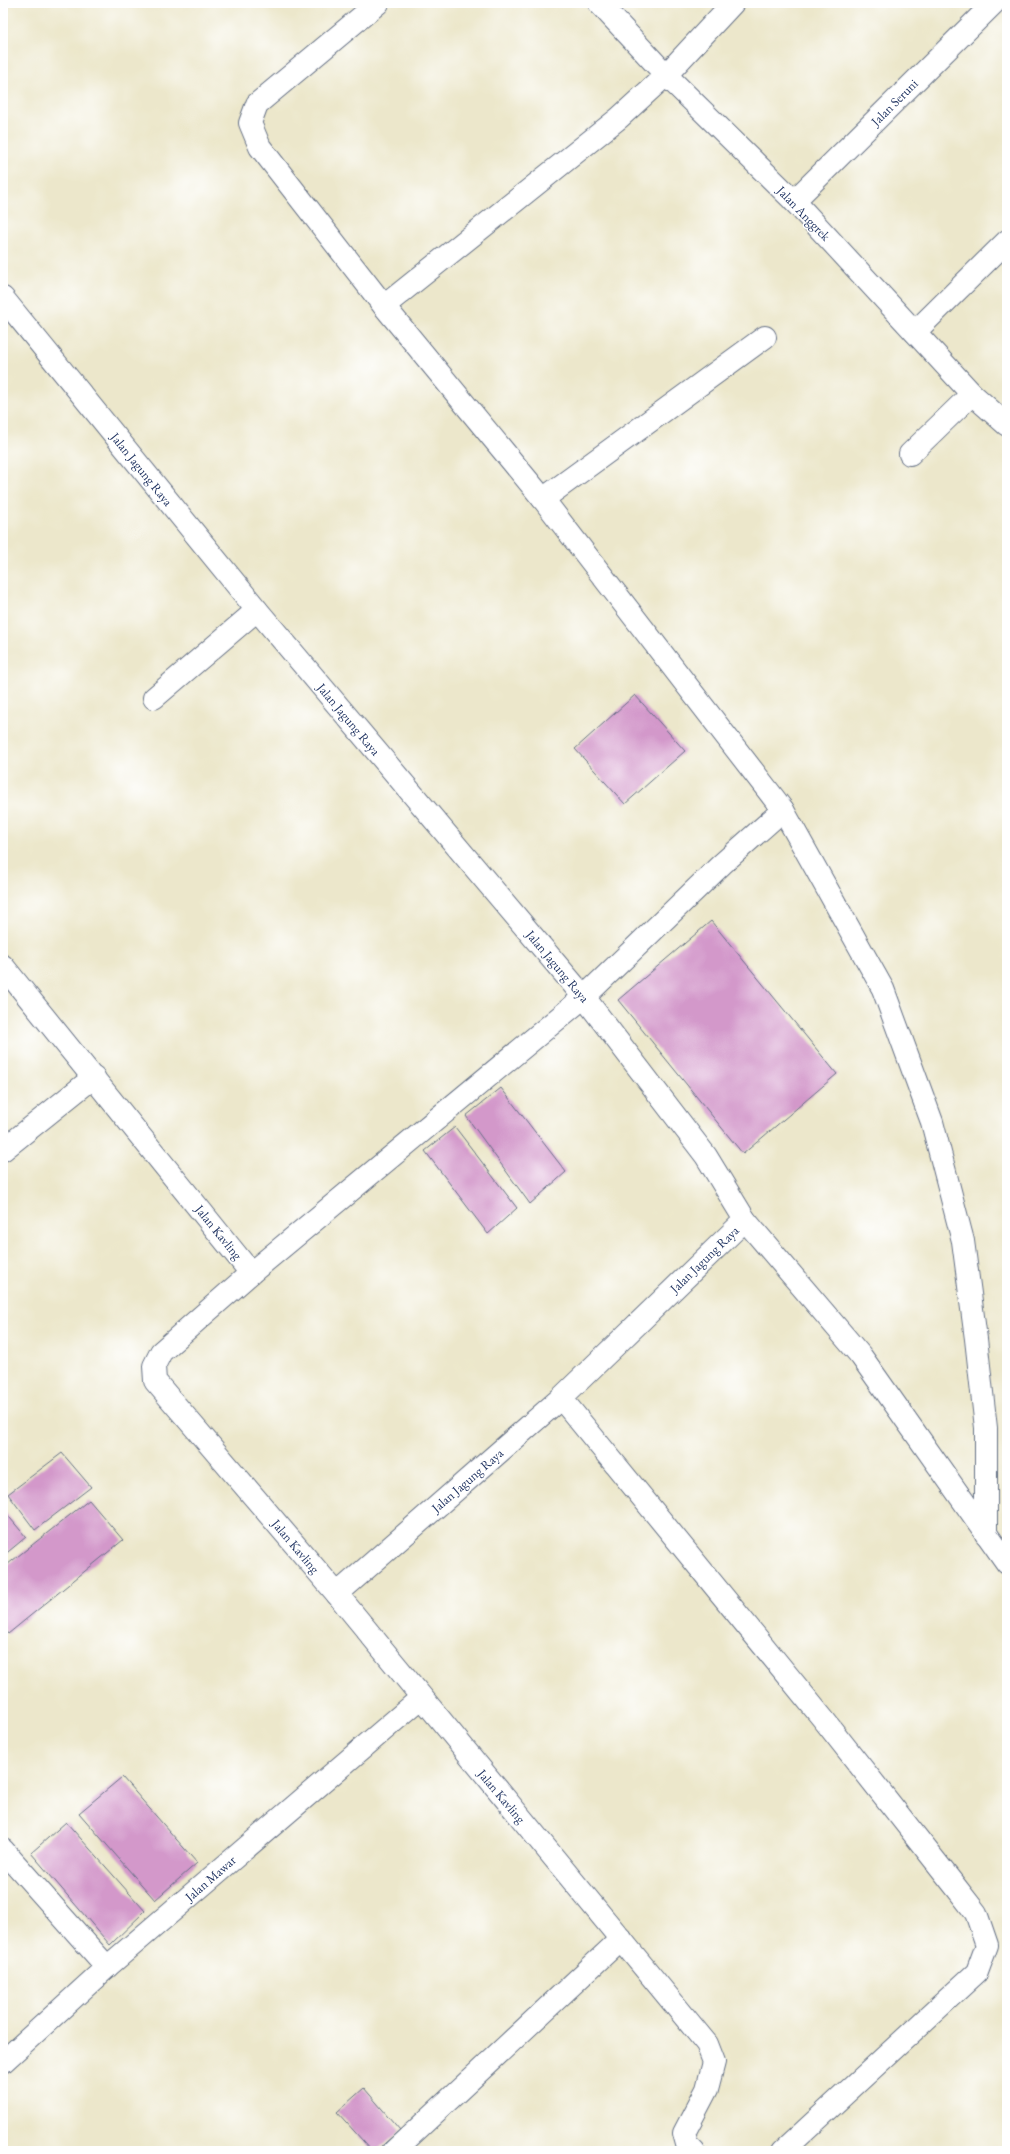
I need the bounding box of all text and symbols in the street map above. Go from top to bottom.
street label: Jalan Seruni [867,75,921,130]
street label: Jalan Anggrek [772,182,835,245]
street label: Jalan Jagung Raya [106,428,177,510]
street label: Jalan Jagung Raya [313,679,384,760]
street label: Jalan Jagung Raya [522,926,593,1007]
street label: Jalan Kavling [191,1201,246,1263]
street label: Jalan Jagung Raya [665,1222,743,1297]
street label: Jalan Jagung Raya [427,1444,507,1517]
street label: Jalan Kavling [267,1515,323,1577]
street label: Jalan Kavling [473,1765,529,1827]
street label: Jalan Mawar [181,1851,240,1906]

